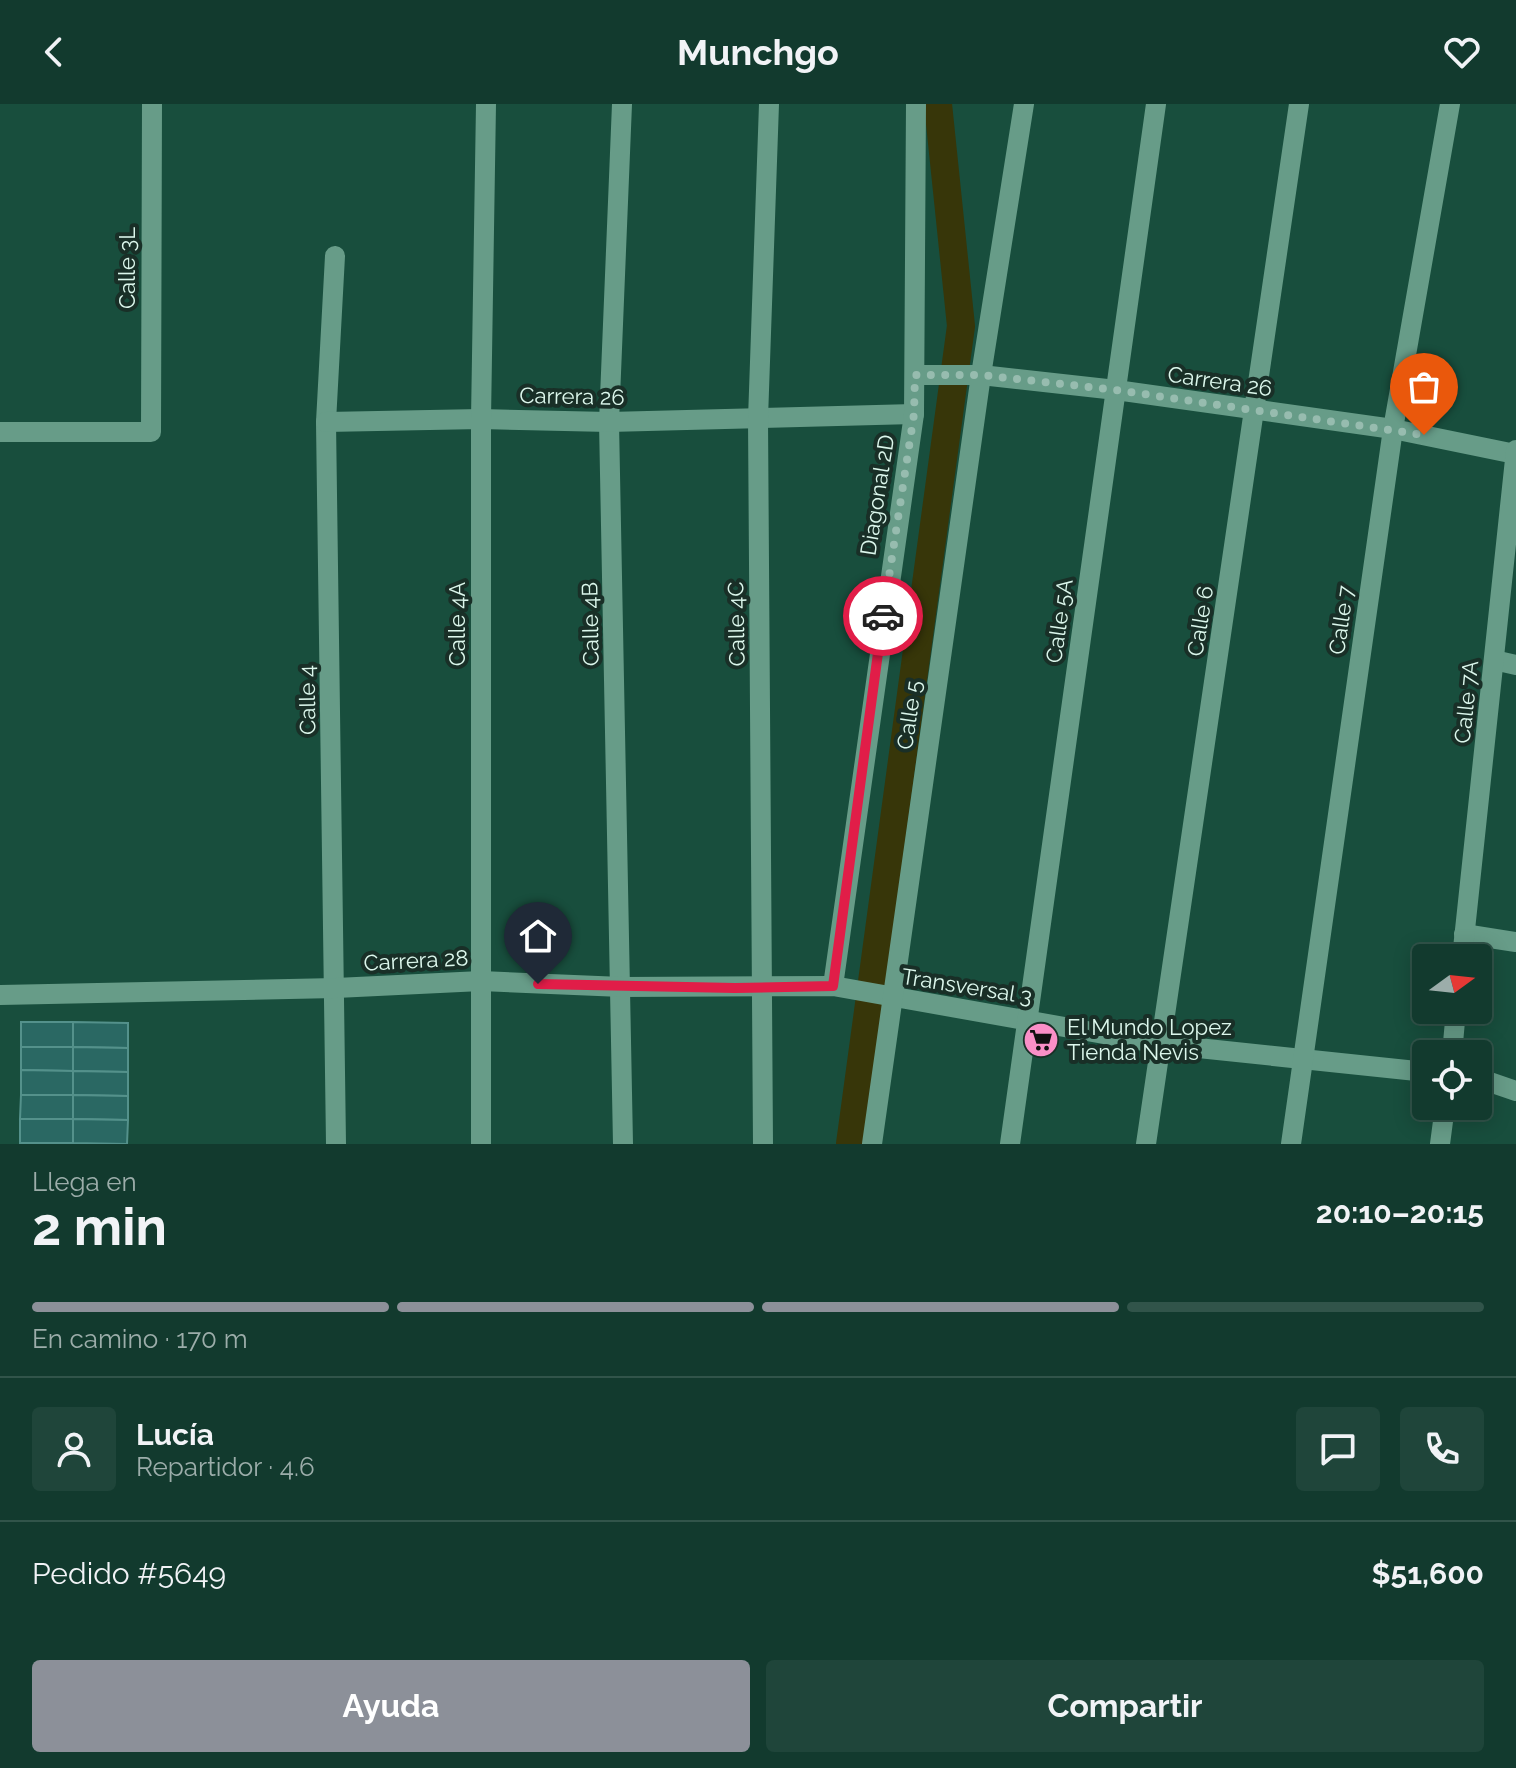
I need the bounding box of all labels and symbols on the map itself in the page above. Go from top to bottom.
street label: Calle 3L [114,227,140,309]
pin [1390,353,1458,435]
street label: Carrera 26 [1166,361,1274,401]
street label: Carrera 26 [519,382,625,410]
street label: Diagonal 2D [855,433,899,557]
courier [843,576,923,656]
street label: Calle 5A [1040,577,1078,665]
street label: Calle 4C [722,581,750,667]
street label: Calle 4A [444,582,470,666]
street label: Calle 4B [576,582,604,666]
street label: Calle 6 [1182,584,1218,658]
street label: Calle 7 [1323,584,1359,656]
street label: Calle 7A [1449,659,1483,745]
street label: Calle 4 [293,665,321,735]
street label: Calle 5 [891,679,927,751]
pin [504,902,572,984]
street label: Carrera 28 [363,944,469,976]
north arrow [1412,944,1492,1024]
street label: Transversal 3 [900,963,1034,1009]
place label: El Mundo Lopez Tienda Nevis [1067,1014,1232,1065]
supermarket icon: El Mundo Lopez Tienda Nevis [1022,1021,1060,1059]

